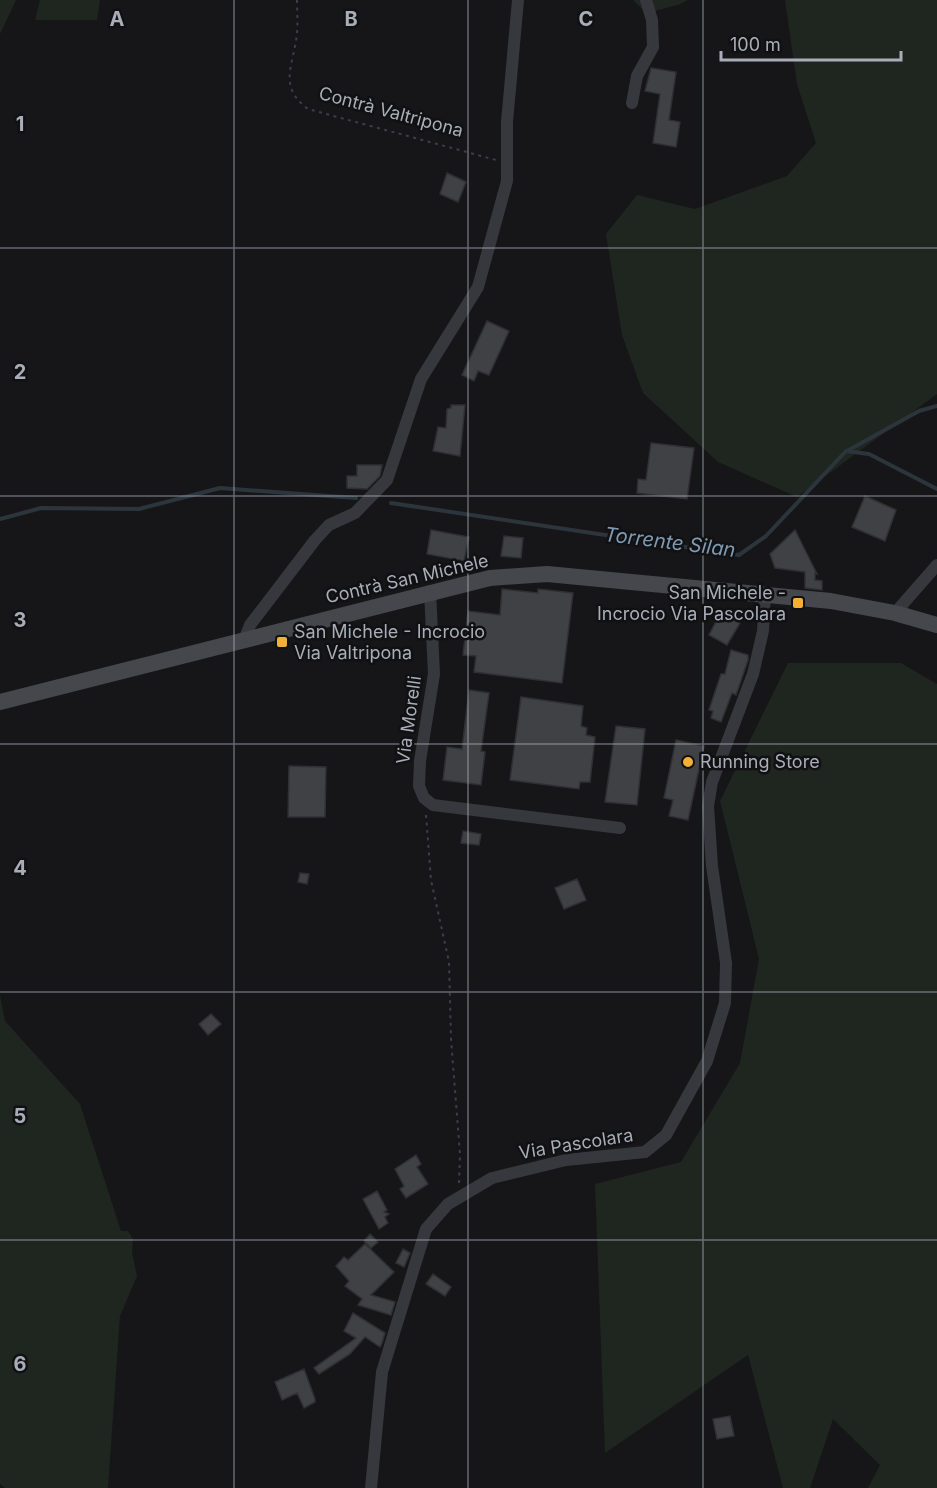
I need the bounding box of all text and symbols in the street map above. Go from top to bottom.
text: A [110,7,125,31]
text: B [344,7,358,31]
text: C [579,7,593,31]
scale bar [721,24,901,62]
text: 100 m [730,34,781,55]
street label: Contrà Valtripona [317,82,466,141]
text: 1 [16,112,24,136]
text: 2 [14,360,26,384]
water label: Torrente Silan [603,522,737,562]
street label: Contrà San Michele [323,550,490,607]
place label: San Michele - Incrocio Via Pascolara [597,582,786,624]
marker: San Michele - Incrocio Via Pascolara [791,596,805,610]
text: 3 [14,608,26,632]
place label: San Michele - Incrocio Via Valtripona [294,621,485,663]
marker: San Michele - Incrocio Via Valtripona [275,635,289,649]
street label: Via Morelli [392,674,425,765]
place label: Running Store [700,751,820,772]
marker: Running Store [681,755,695,769]
text: 4 [13,856,27,880]
text: 5 [14,1104,26,1128]
street label: Via Pascolara [517,1124,635,1163]
text: 6 [14,1352,27,1376]

